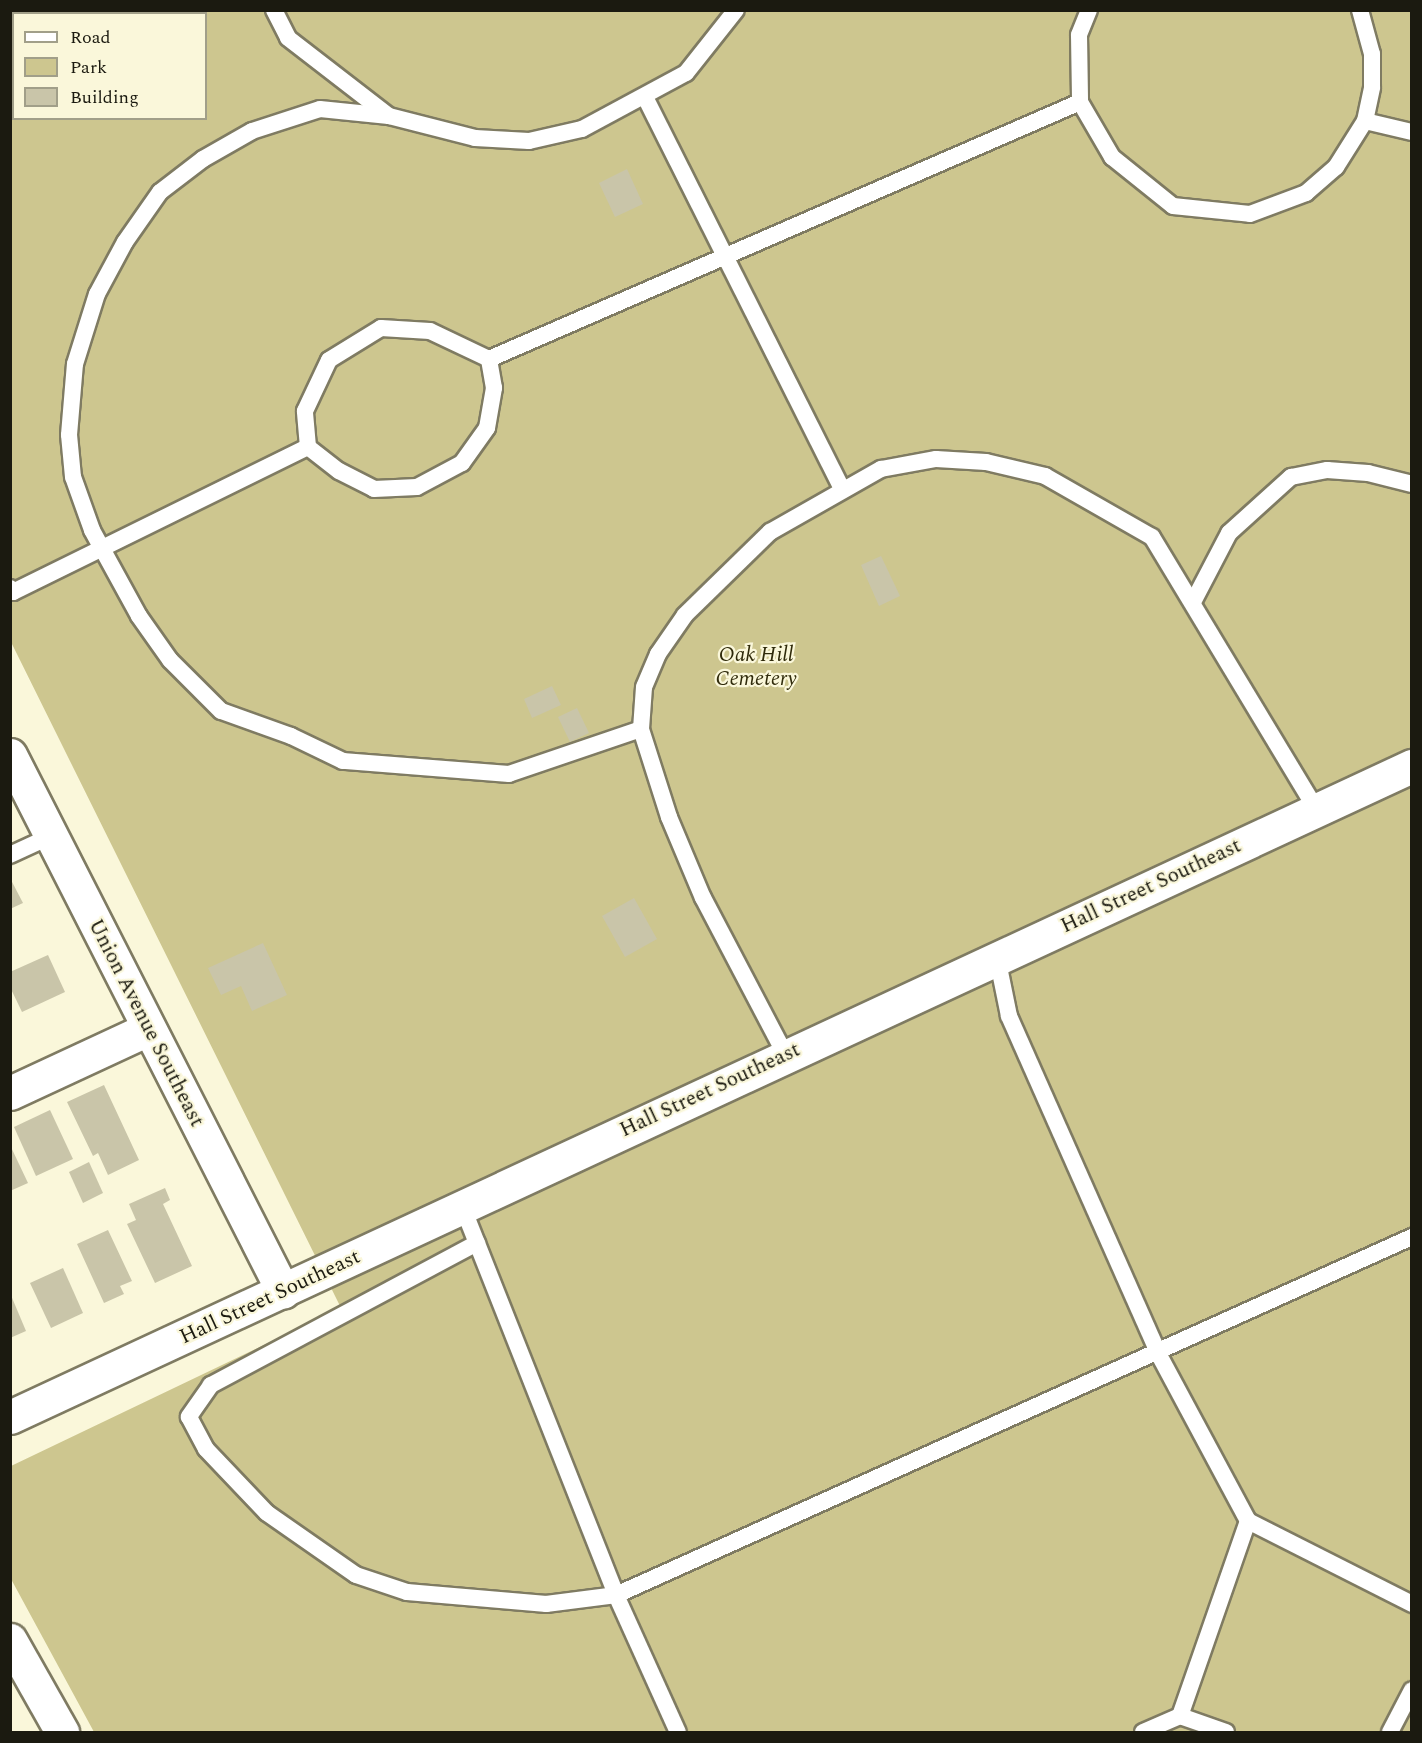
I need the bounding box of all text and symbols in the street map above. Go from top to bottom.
legend [12,12,207,120]
text: Road [70,24,111,51]
text: Park [70,54,107,81]
text: Building [70,84,139,111]
park label: Oak Hill Cemetery [715,642,797,692]
street label: Hall Street Southeast [1057,833,1245,939]
street label: Union Avenue Southeast [83,915,209,1131]
street label: Hall Street Southeast [616,1037,804,1143]
street label: Hall Street Southeast [176,1244,364,1350]

